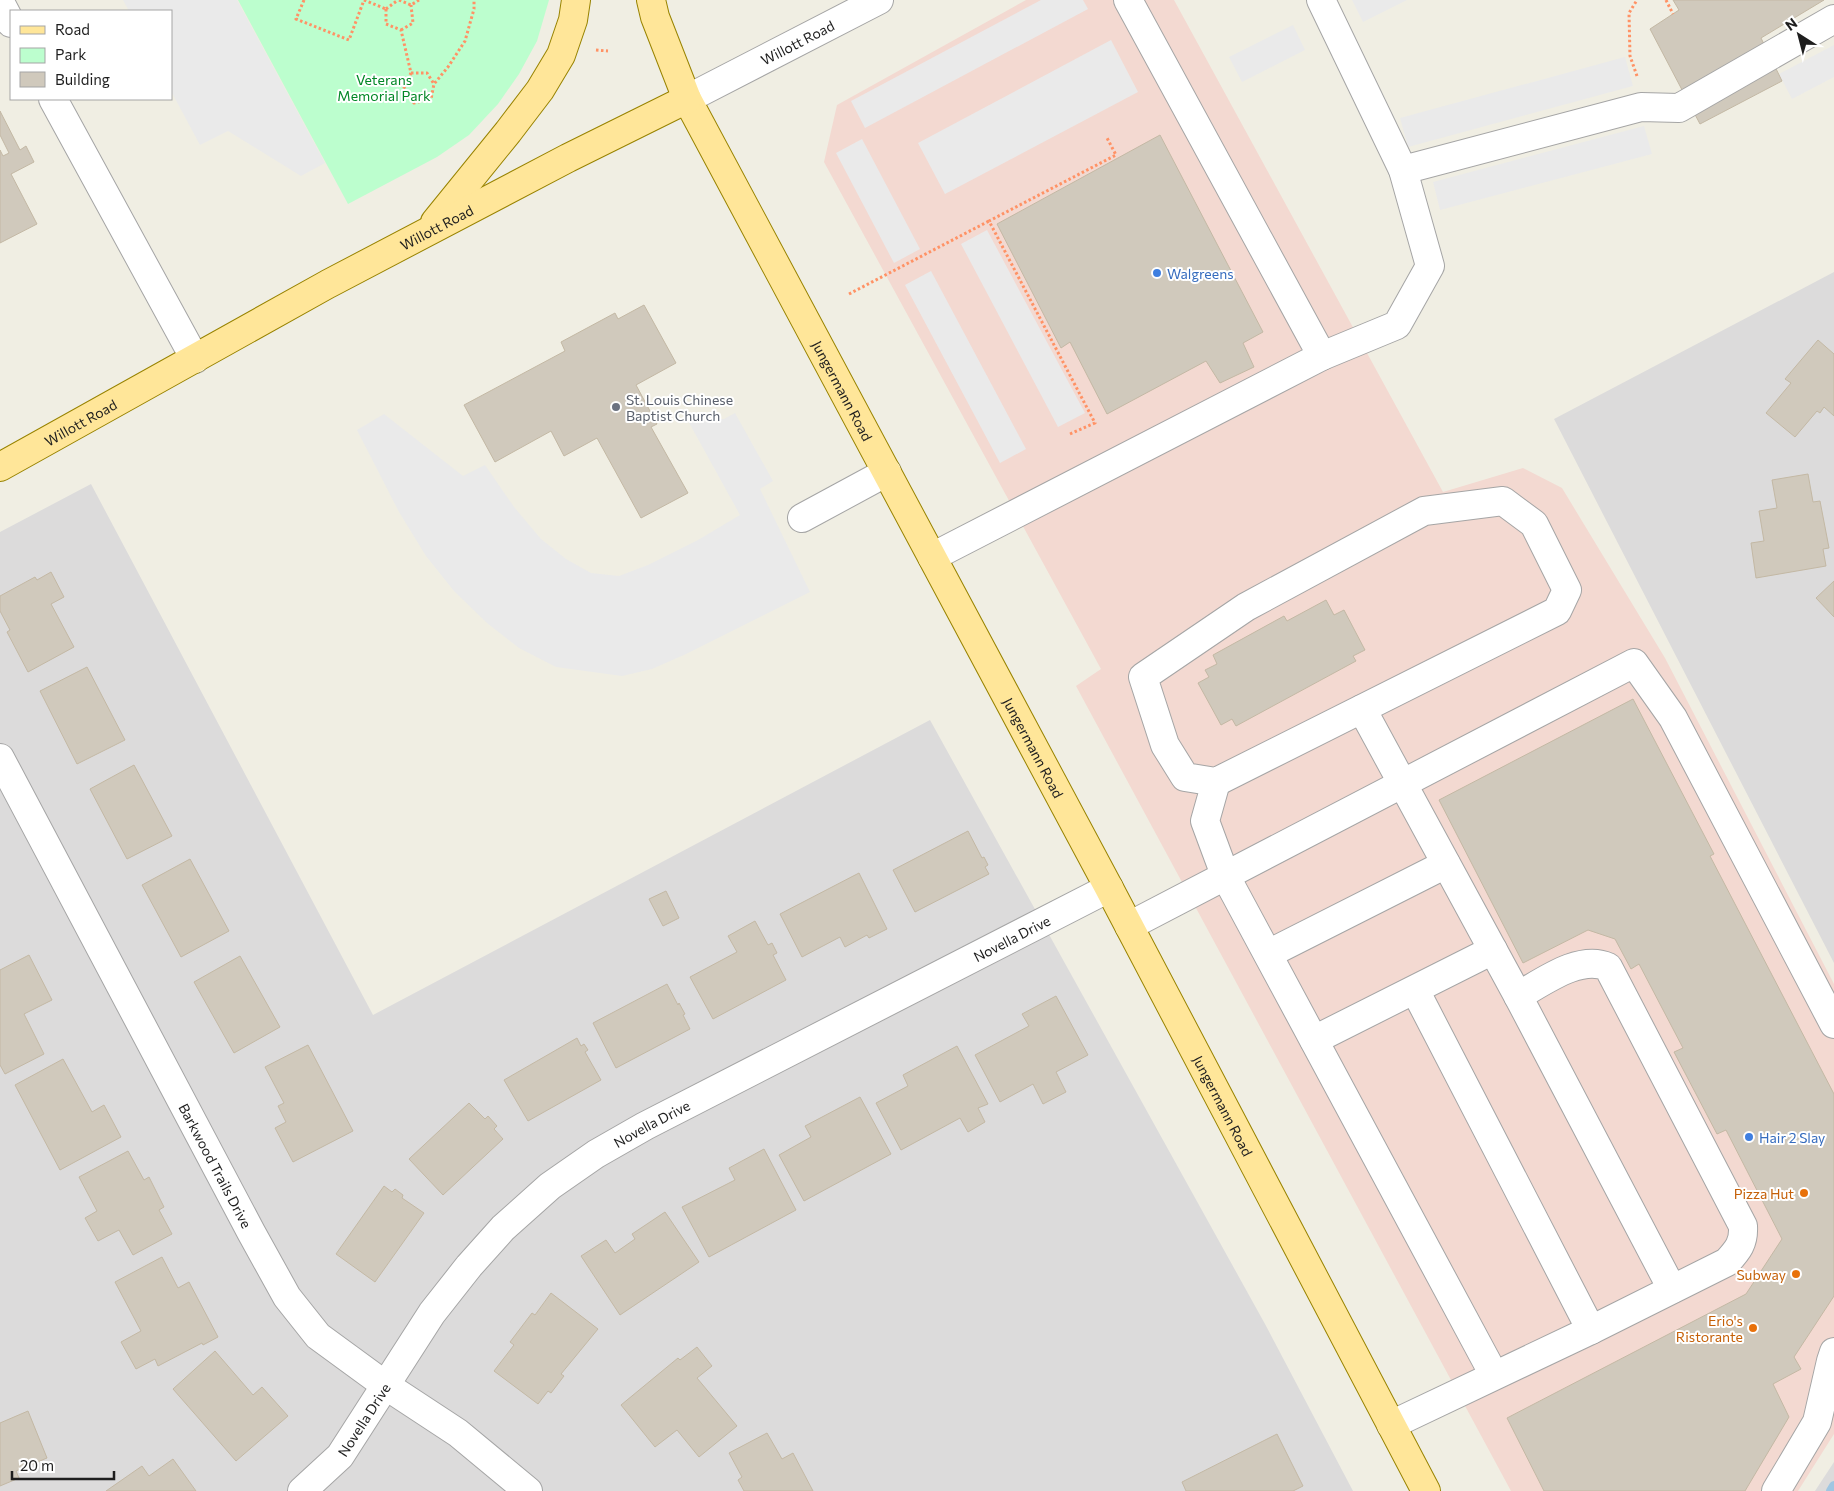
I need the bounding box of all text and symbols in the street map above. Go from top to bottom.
legend [10,10,172,100]
north arrow [1774,10,1824,60]
text: N [1782,14,1800,34]
street label: Willott Road [758,16,837,68]
text: Road [55,20,90,38]
text: Park [55,45,86,63]
text: Building [55,70,110,88]
park label: Veterans Memorial Park [337,71,431,104]
street label: Willott Road [397,201,476,253]
place label: Walgreens [1167,265,1234,282]
marker: Walgreens [1151,267,1163,279]
street label: Jungermann Road [809,337,877,444]
place label: St. Louis Chinese Baptist Church [626,391,733,424]
street label: Willott Road [41,395,119,449]
marker: St. Louis Chinese Baptist Church [610,401,622,413]
street label: Jungermann Road [1000,694,1068,801]
street label: Novella Drive [970,911,1053,965]
street label: Jungermann Road [1190,1052,1257,1159]
street label: Novella Drive [610,1096,692,1151]
street label: Barkwood Trails Drive [176,1100,256,1231]
place label: Hair 2 Slay [1759,1129,1825,1146]
marker: Hair 2 Slay [1743,1131,1755,1143]
place label: Pizza Hut [1734,1185,1794,1202]
marker: Pizza Hut [1798,1187,1810,1199]
place label: Subway [1736,1266,1786,1283]
marker: Subway [1790,1268,1802,1280]
place label: Erio's Ristorante [1676,1312,1743,1345]
marker: Erio's Ristorante [1747,1322,1759,1334]
street label: Novella Drive [334,1380,393,1459]
scale bar [12,1448,115,1480]
text: 20 m [20,1456,54,1474]

